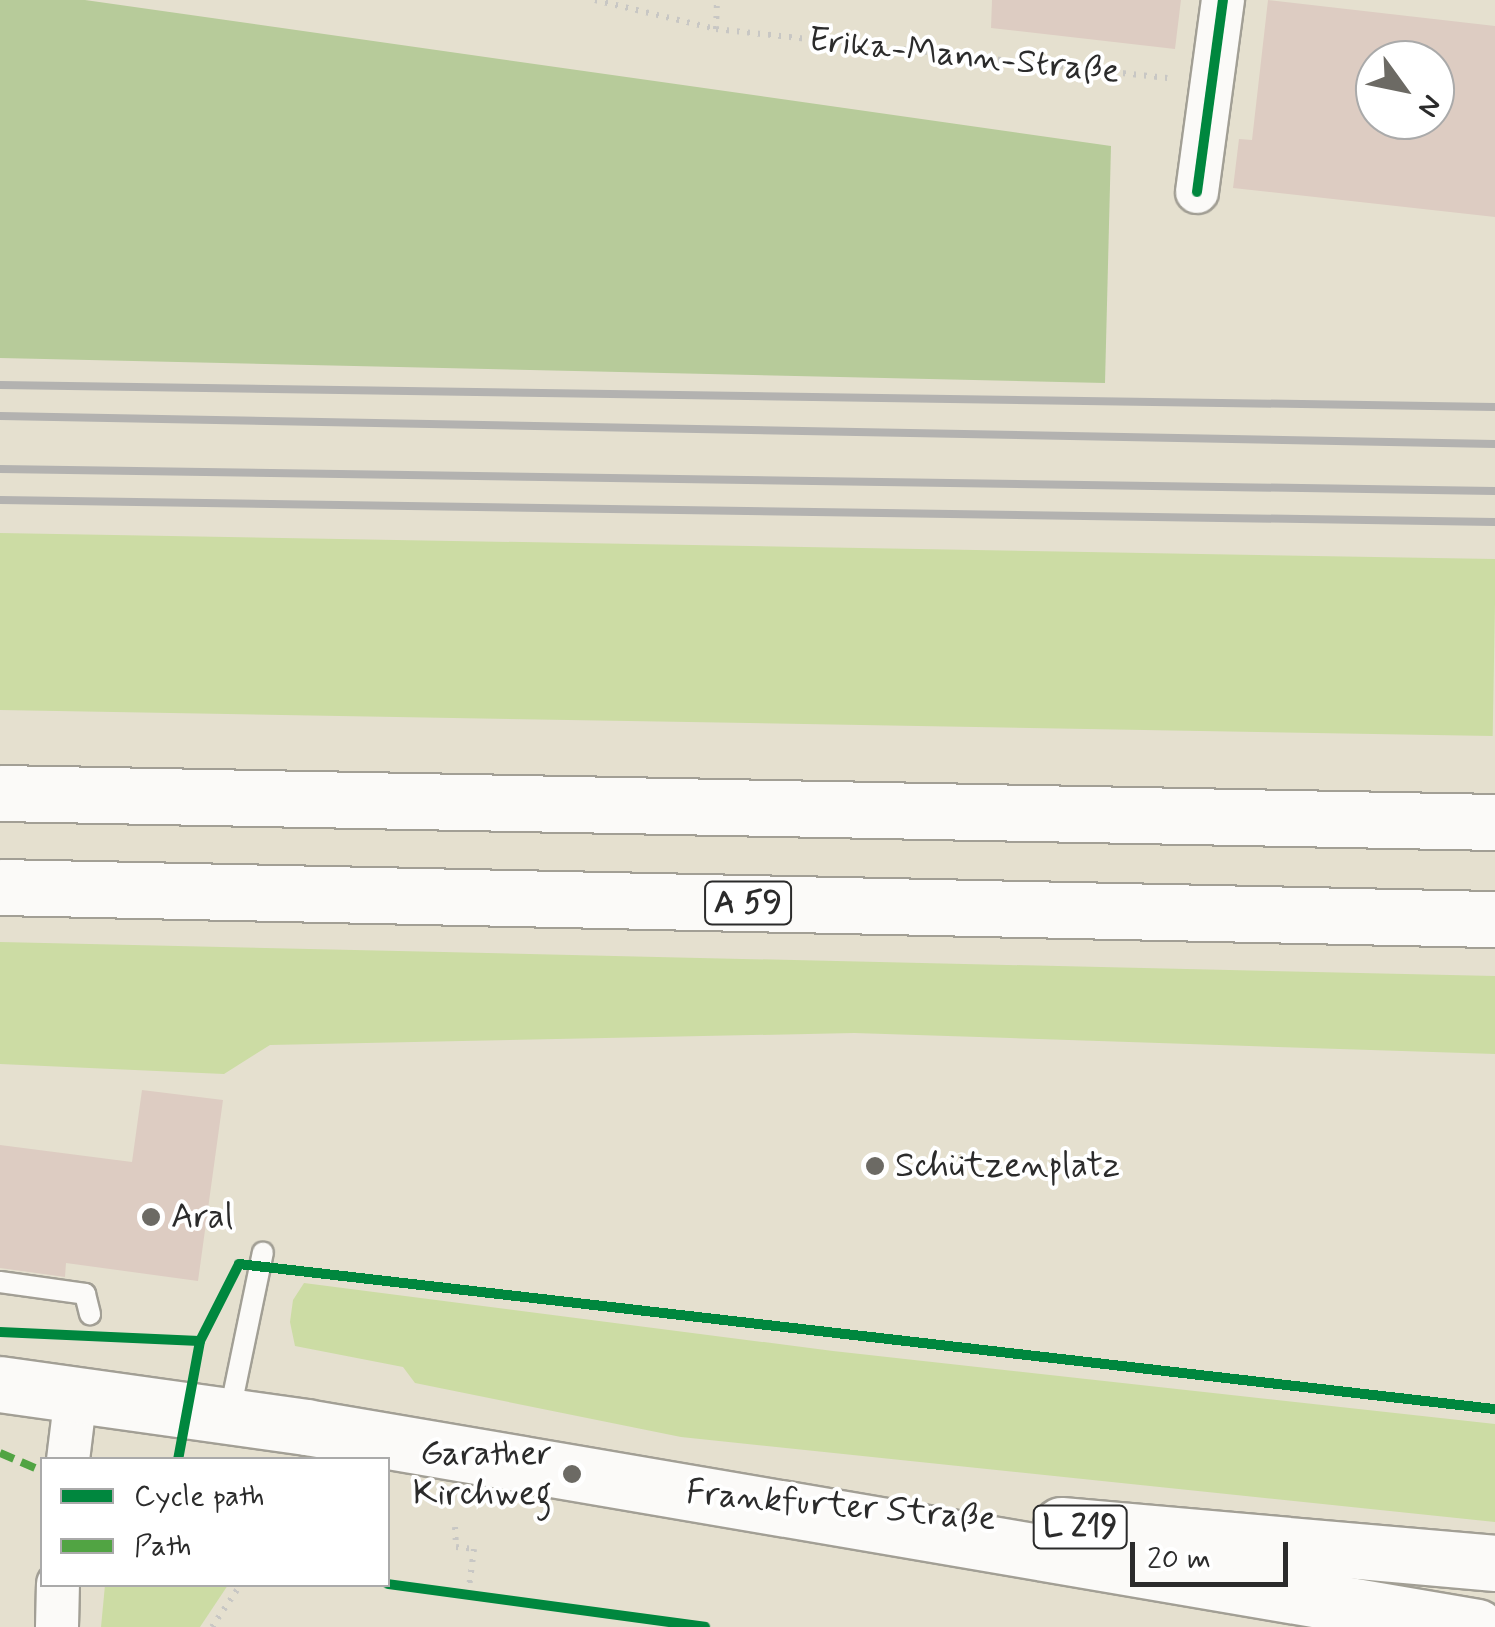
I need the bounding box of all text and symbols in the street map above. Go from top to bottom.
street label: Erika-Mann-Straße [806,19,1122,93]
north arrow [1355,40,1455,140]
text: N [1408,88,1449,123]
road number: A 59 [703,876,793,930]
place label: Schützenplatz [895,1145,1120,1187]
marker: Schützenplatz [864,1155,886,1177]
place label: Aral [171,1196,233,1238]
marker: Aral [140,1206,162,1228]
place label: Garather Kirchweg [413,1433,552,1515]
legend [40,1457,390,1587]
marker: Garather Kirchweg [561,1463,583,1485]
street label: Frankfurter Straße [687,1472,995,1540]
text: Cycle path [134,1477,265,1516]
road number: L 219 [1032,1500,1128,1554]
scale bar [1135,1522,1292,1584]
text: Path [134,1527,192,1566]
text: 20 m [1147,1540,1211,1579]

